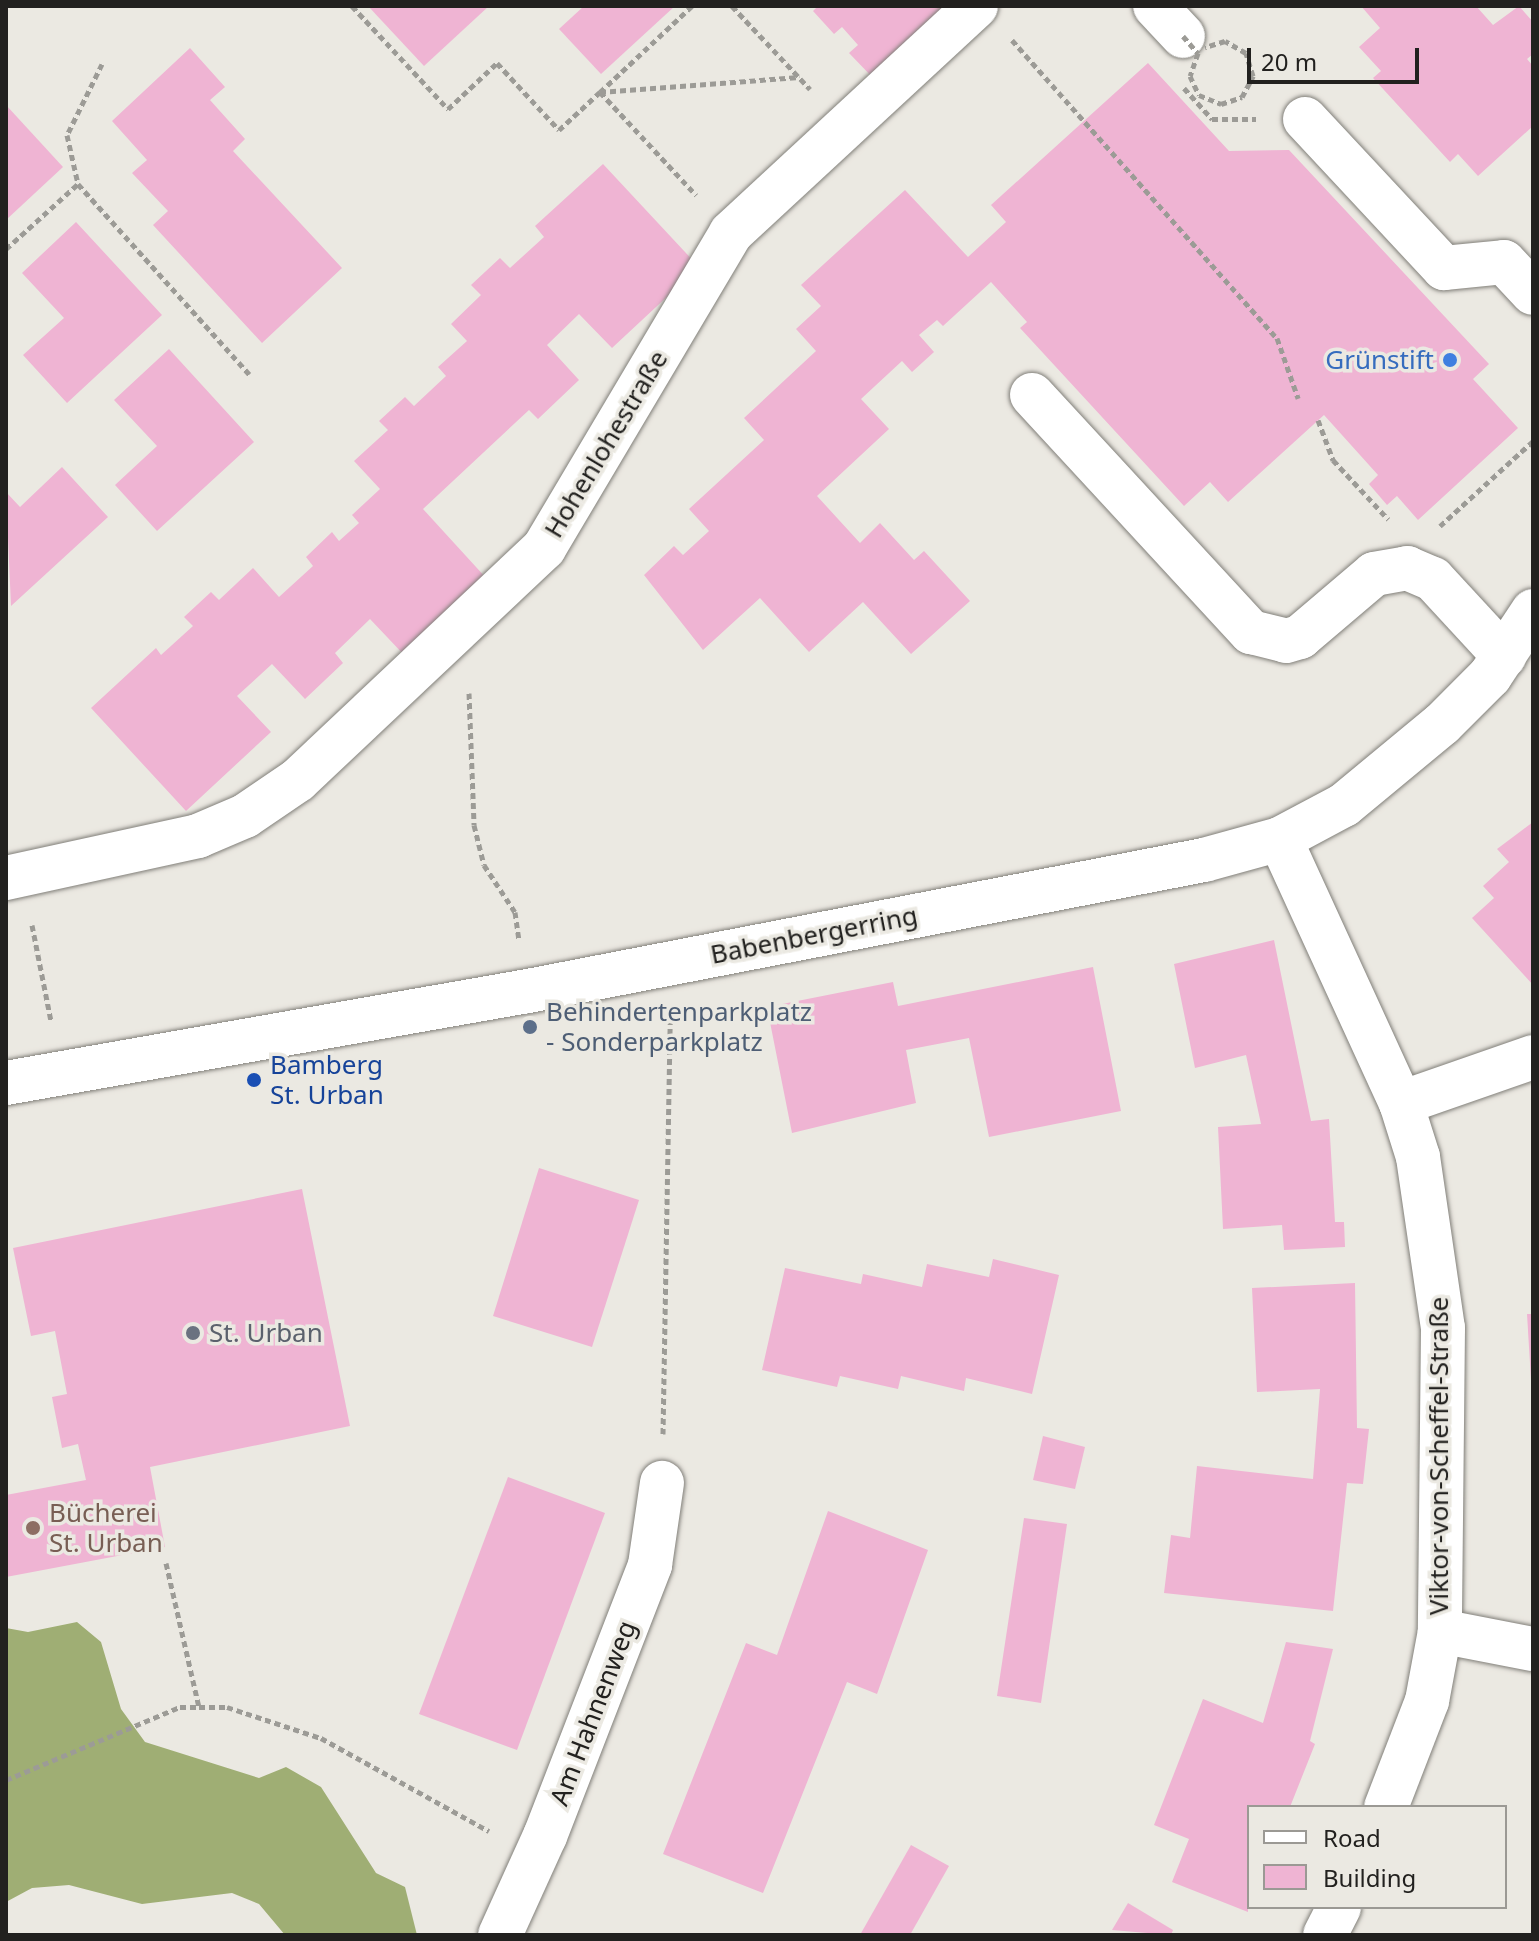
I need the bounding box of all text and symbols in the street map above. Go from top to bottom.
scale bar [1251,32,1423,82]
text: 20 m [1261,45,1317,78]
place label: Grünstift [1325,344,1434,376]
street label: Hohenlohestraße [538,345,674,543]
marker: Grünstift [1441,351,1459,369]
street label: Babenbergerring [708,900,920,970]
place label: Behindertenparkplatz - Sonderparkplatz [546,996,812,1058]
marker: Behindertenparkplatz - Sonderparkplatz [521,1018,539,1036]
place label: Bamberg St. Urban [270,1049,384,1110]
marker: Bamberg St. Urban [245,1071,263,1089]
street label: Viktor-von-Scheffel-Straße [1423,1297,1455,1615]
place label: St. Urban [209,1317,323,1349]
marker: St. Urban [184,1324,202,1342]
place label: Bücherei St. Urban [49,1497,163,1558]
marker: Bücherei St. Urban [24,1519,42,1537]
street label: Am Hahnenweg [543,1616,643,1810]
legend [1247,1805,1507,1909]
text: Road [1323,1821,1381,1854]
text: Building [1323,1861,1416,1894]

